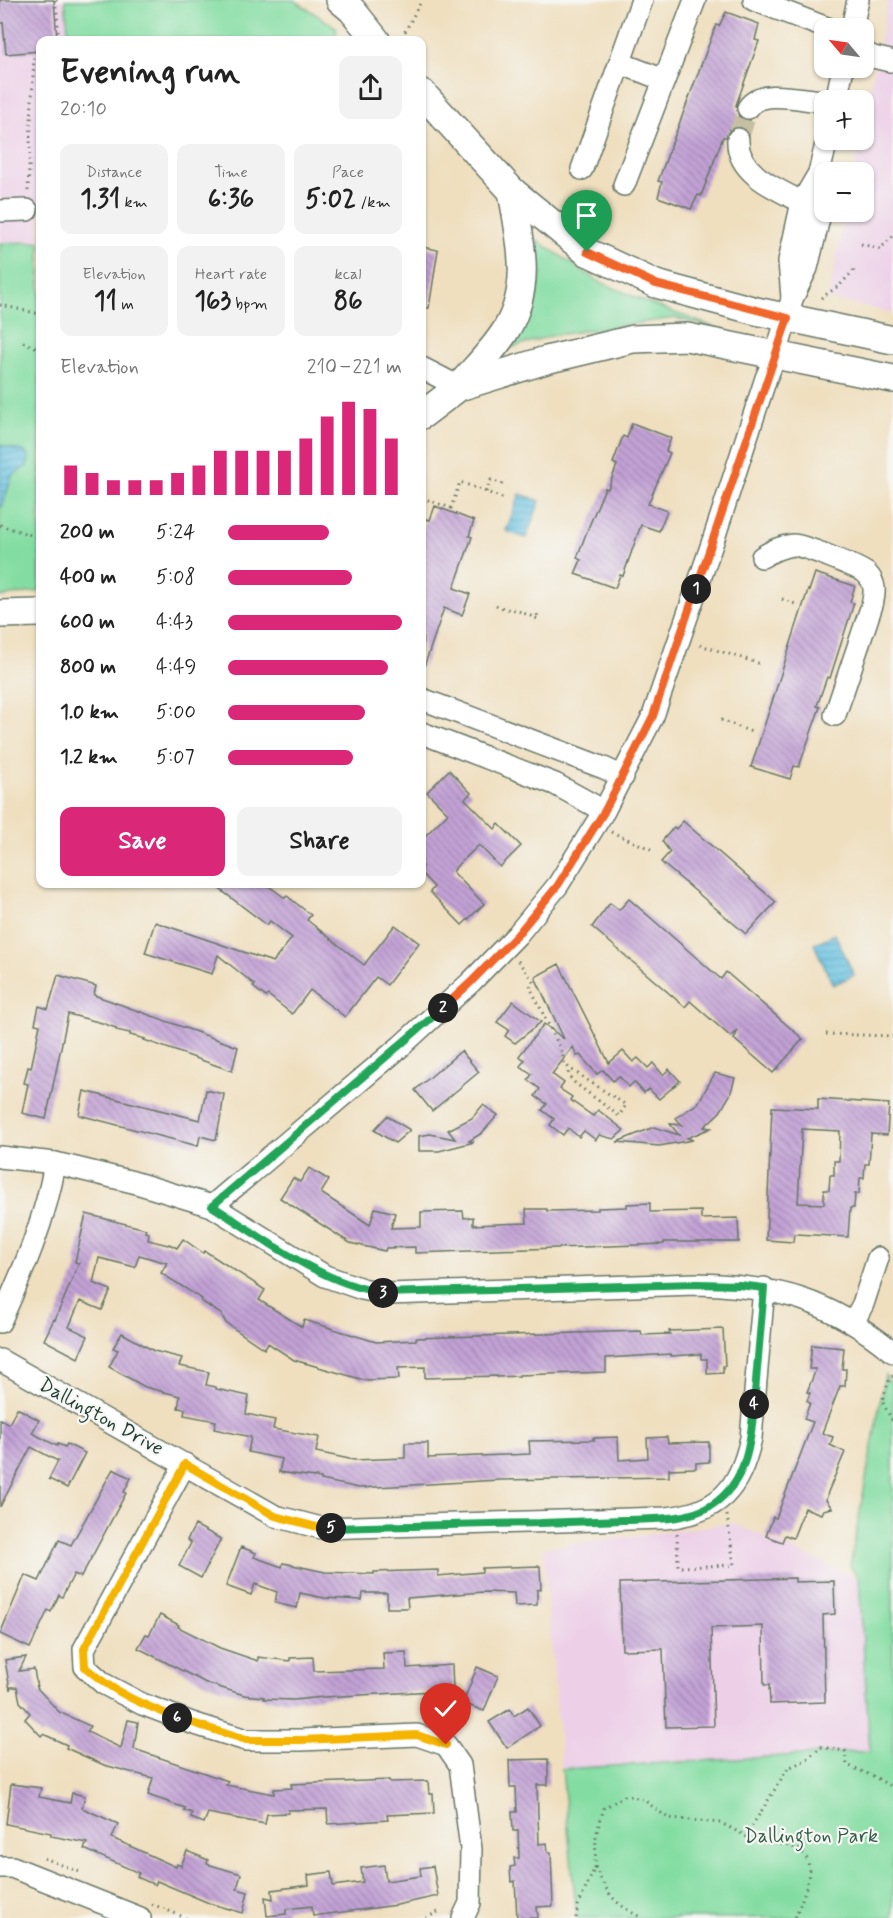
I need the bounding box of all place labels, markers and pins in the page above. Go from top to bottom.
pin [561,190,612,252]
pin: 1 [681,574,711,604]
pin: 2 [428,993,458,1023]
pin: 3 [368,1278,398,1308]
pin: 4 [739,1389,769,1419]
pin: 5 [316,1513,346,1543]
pin [420,1683,471,1745]
pin: 6 [162,1703,192,1733]

